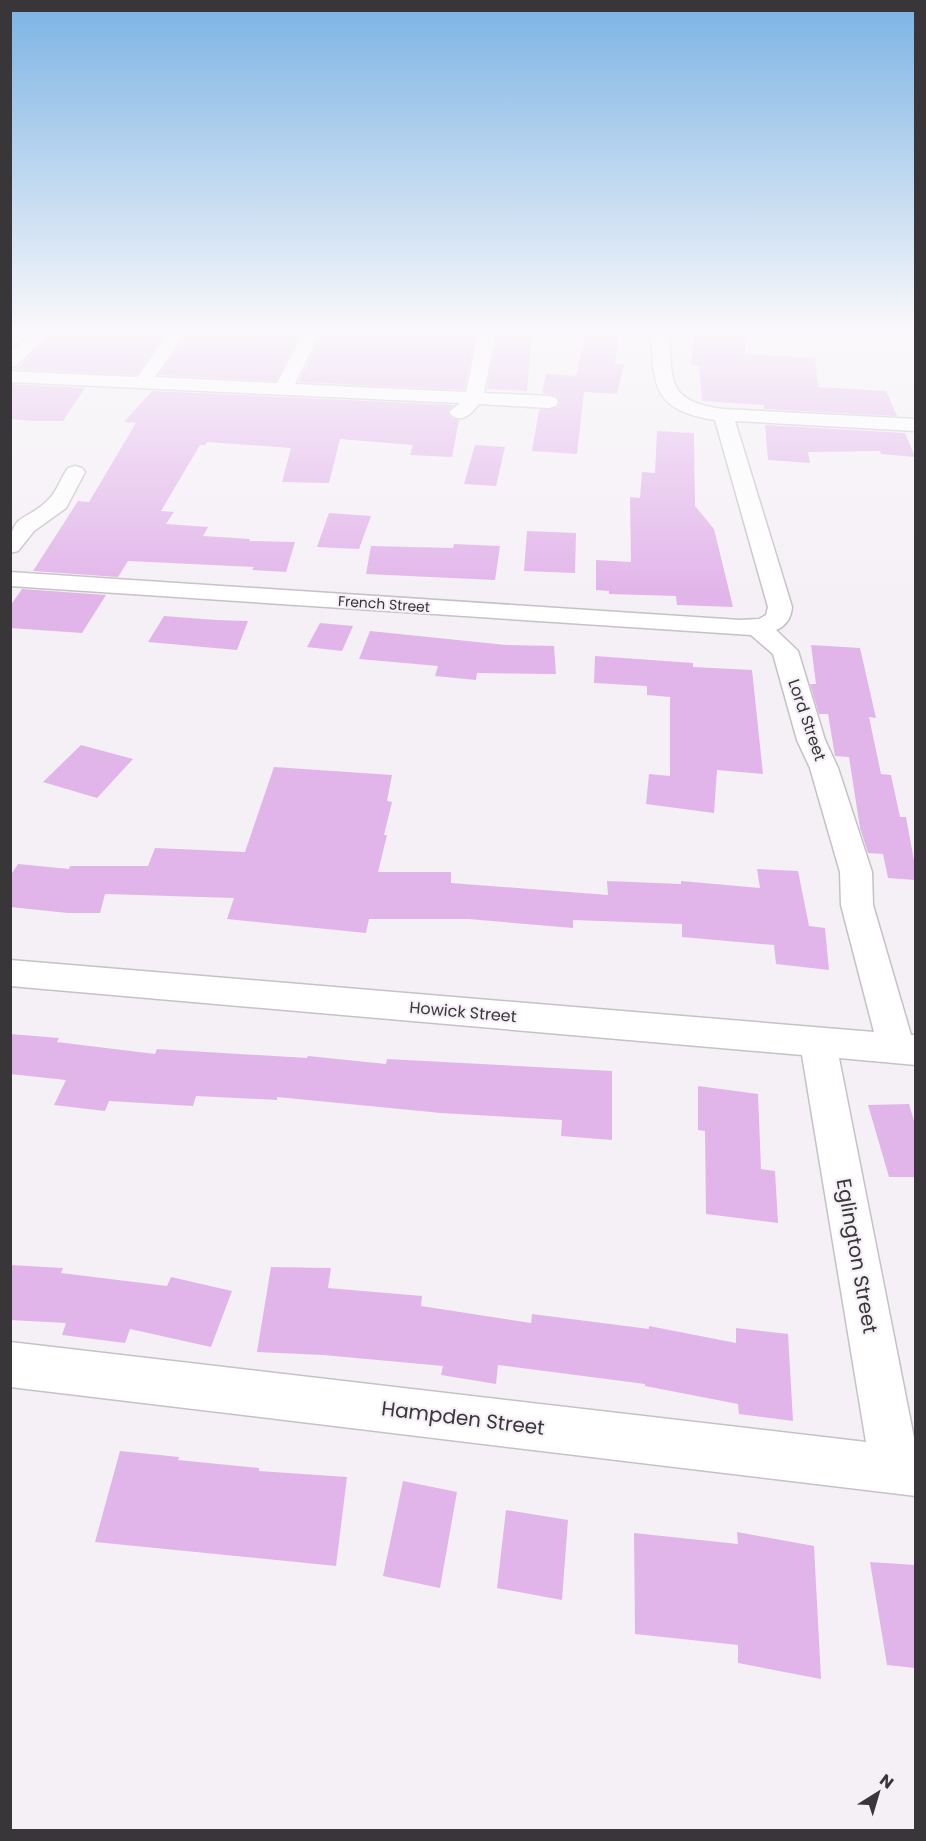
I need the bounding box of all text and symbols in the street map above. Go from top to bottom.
street label: French Street [337,591,431,617]
street label: Lord Street [782,676,832,764]
street label: Howick Street [408,996,518,1028]
street label: Eglington Street [830,1176,884,1336]
street label: Hampden Street [380,1394,546,1442]
north arrow [848,1763,908,1823]
text: N [875,1769,898,1794]

